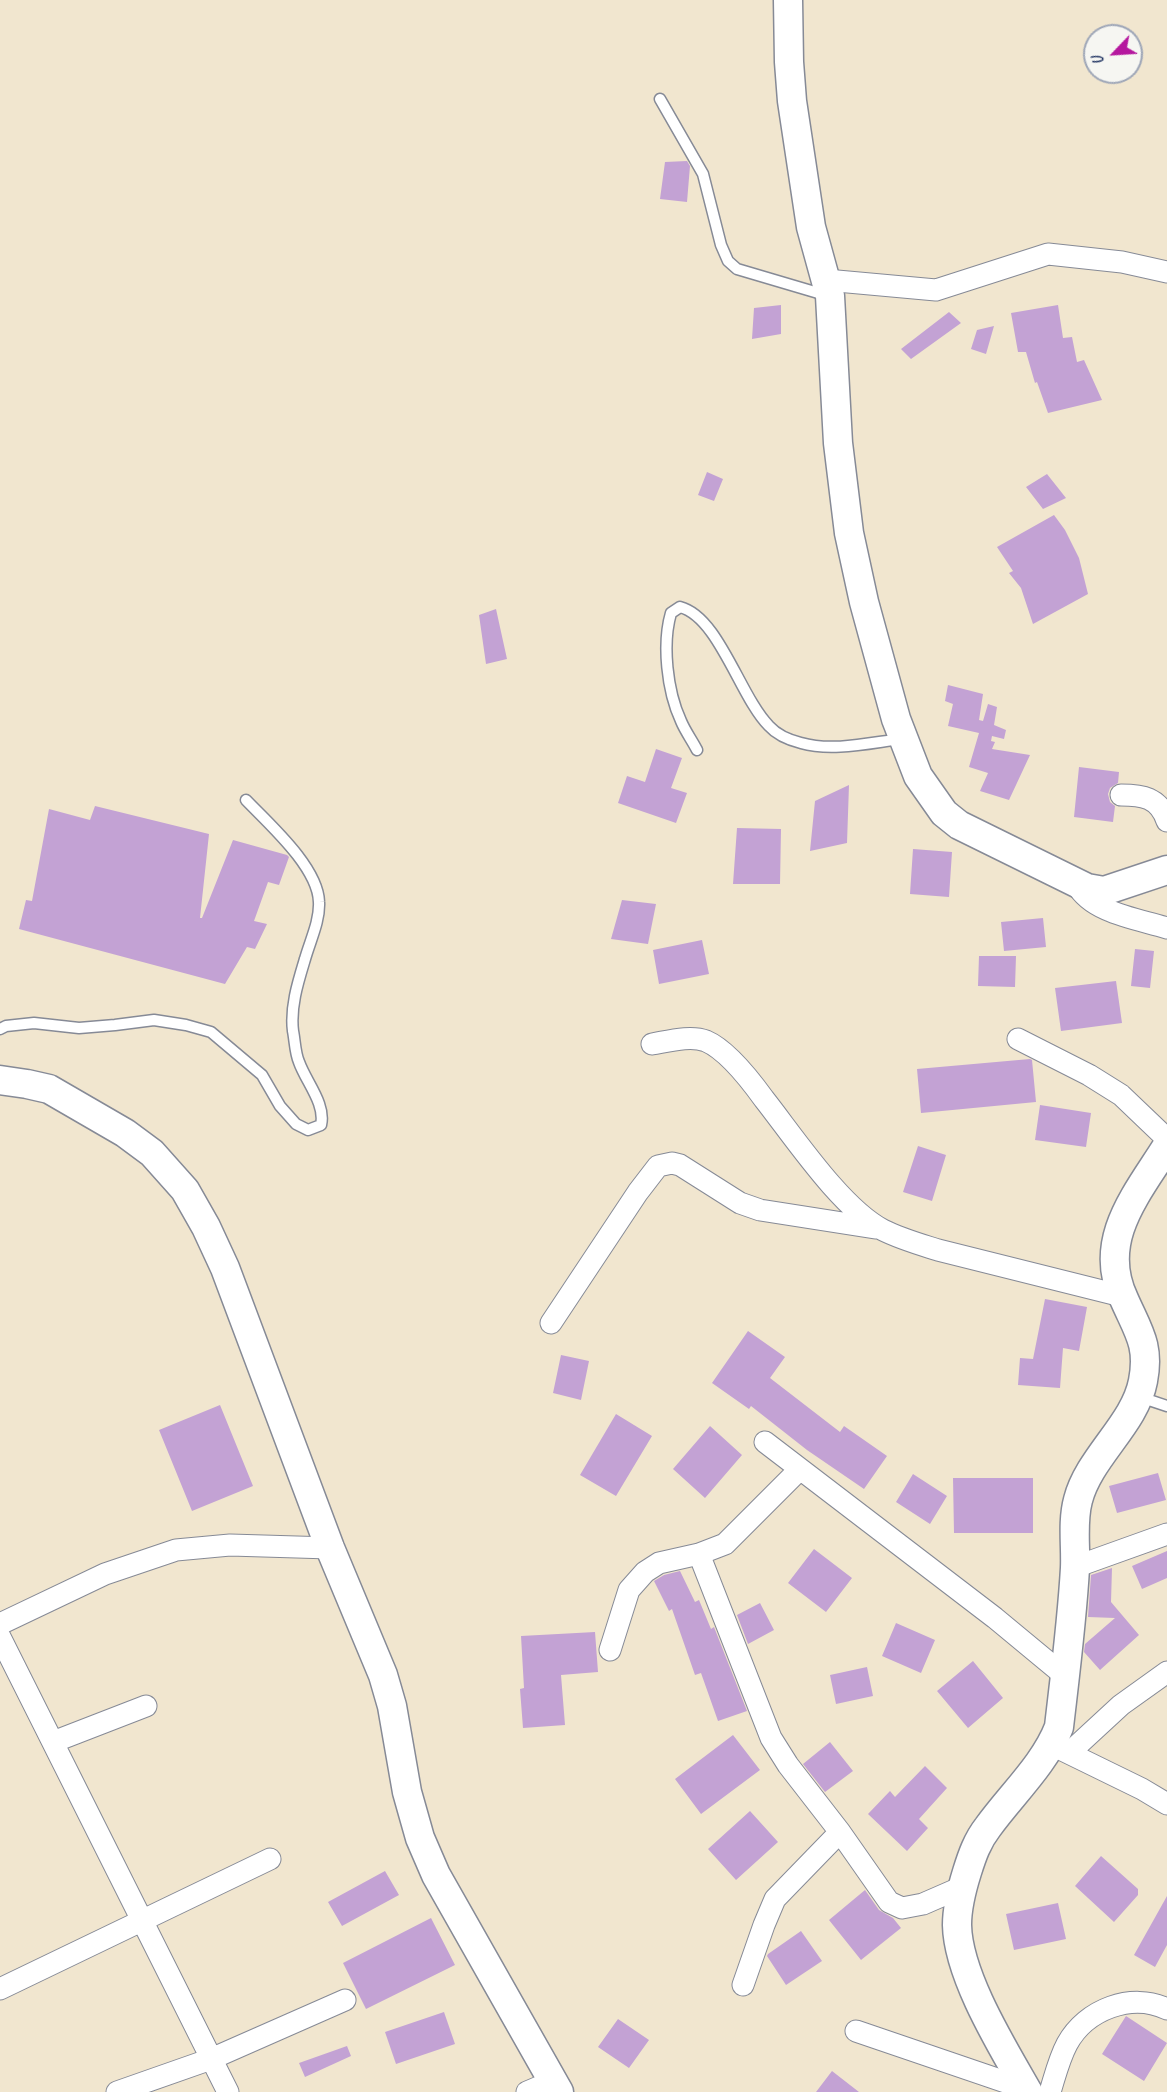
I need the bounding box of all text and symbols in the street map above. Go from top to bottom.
north arrow [1083,24,1143,84]
text: U [1088,53,1109,68]

